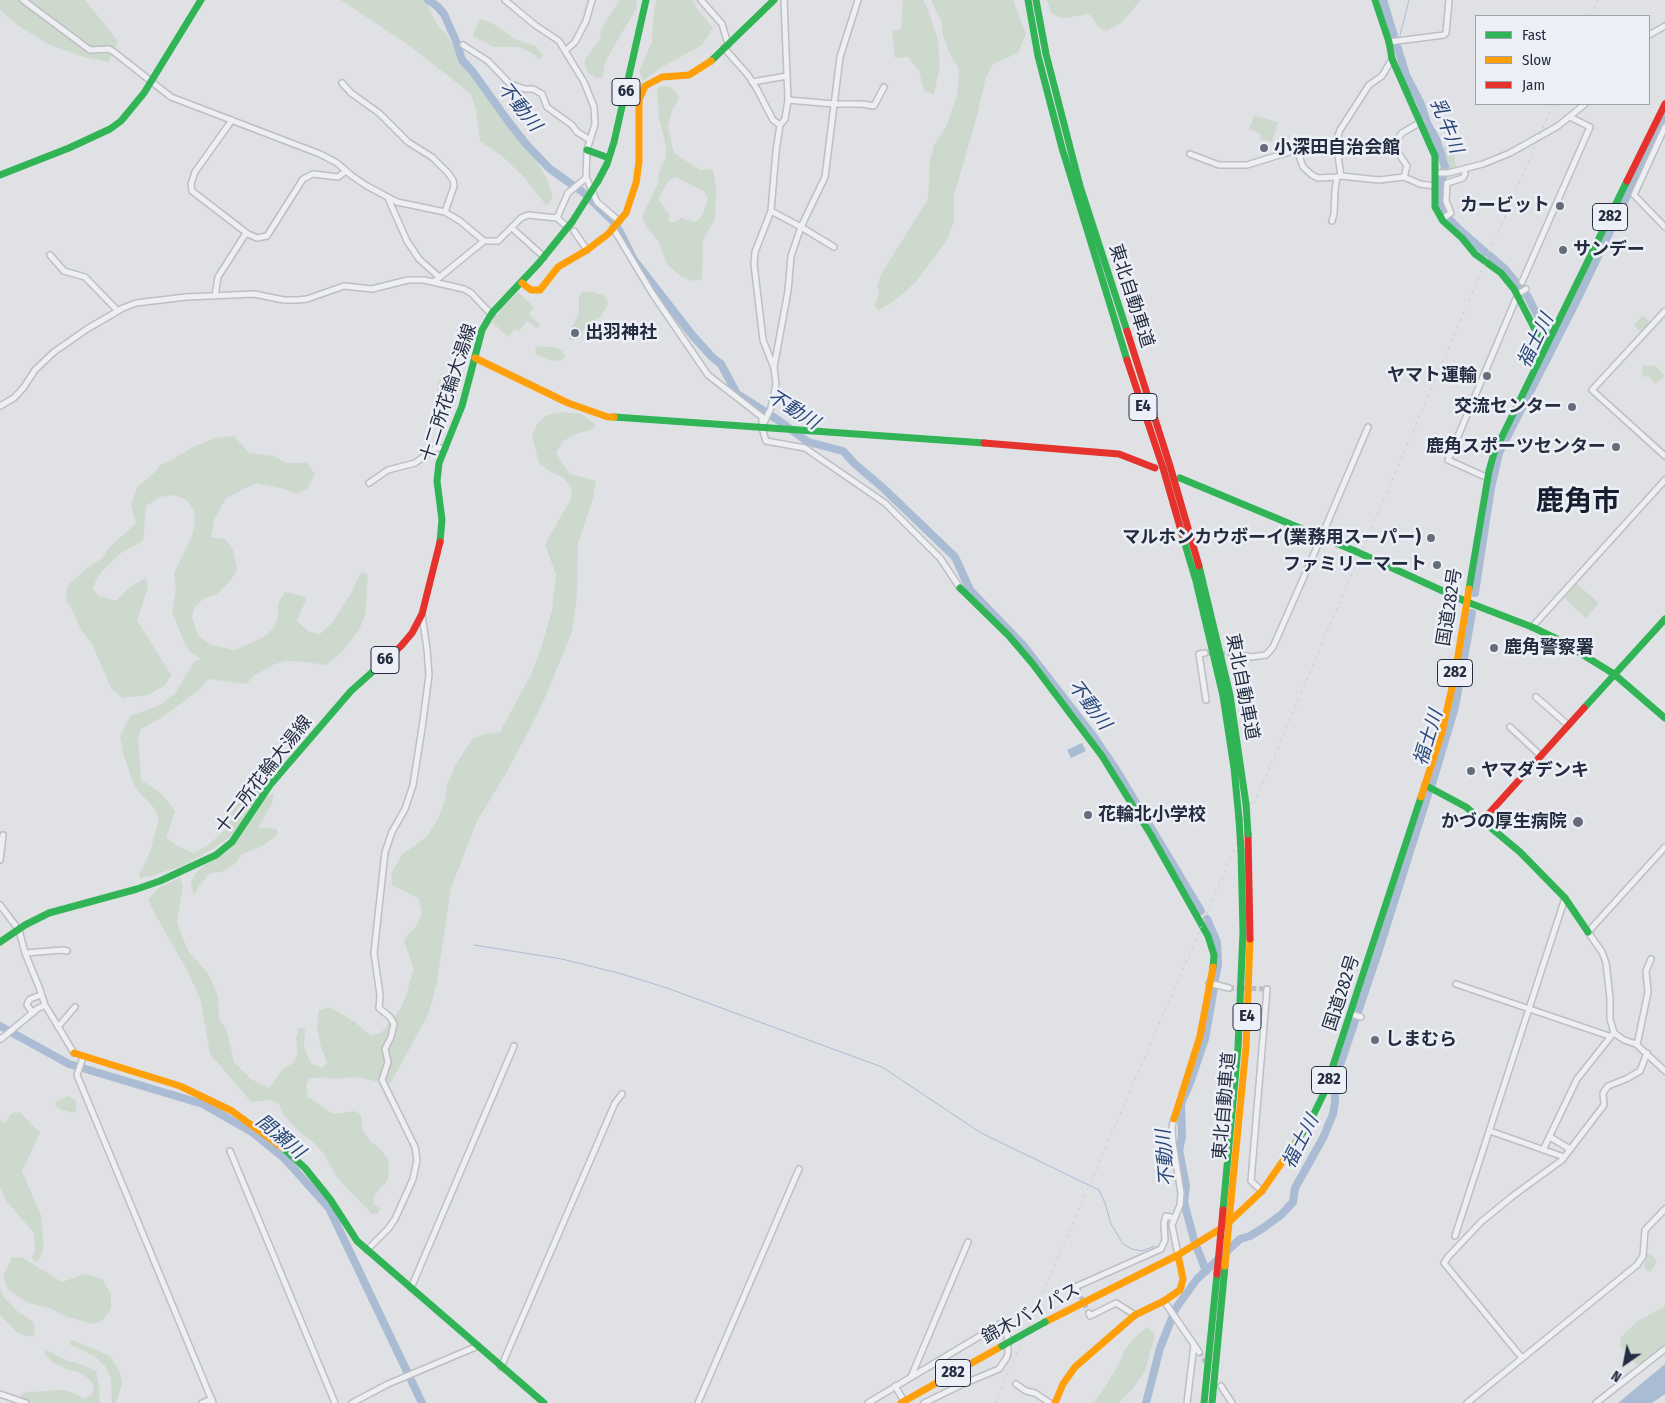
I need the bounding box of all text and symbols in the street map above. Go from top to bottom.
legend [1475,15,1650,105]
text: Fast [1522,26,1546,44]
text: Slow [1522,51,1551,69]
text: Jam [1522,76,1545,94]
water label: 不動川 [492,78,546,136]
road number: 66 [612,78,640,105]
water label: 乳牛川 [1425,95,1467,157]
place label: 小深田自治会館 [1274,137,1400,159]
marker: 小深田自治会館 [1258,142,1270,154]
place label: カービット [1460,195,1550,217]
marker: カービット [1554,200,1566,212]
road number: 282 [1592,203,1628,230]
place label: サンデー [1573,239,1645,261]
street label: 東北自動車道 [1104,241,1158,351]
marker: サンデー [1557,244,1569,256]
water label: 福士川 [1513,310,1559,372]
street label: 十二所花輪大湯線 [416,321,482,465]
place label: 出羽神社 [585,322,657,344]
marker: 出羽神社 [569,327,581,339]
place label: ヤマト運輸 [1387,365,1477,387]
marker: ヤマト運輸 [1481,370,1493,382]
water label: 不動川 [763,385,823,435]
road number: E4 [1129,394,1157,421]
place label: 交流センター [1454,396,1562,418]
marker: 交流センター [1566,401,1578,413]
place label: 鹿角スポーツセンター [1426,436,1606,458]
marker: 鹿角スポーツセンター [1610,441,1622,453]
district label: 鹿角市 [1536,485,1620,519]
place label: マルホンカウボーイ(業務用スーパー) [1122,527,1421,549]
marker: マルホンカウボーイ(業務用スーパー) [1425,532,1437,544]
place label: ファミリーマート [1283,554,1427,576]
marker: ファミリーマート [1431,559,1443,571]
street label: 国道282号 [1433,566,1467,648]
street label: 東北自動車道 [1221,632,1263,742]
place label: 鹿角警察署 [1504,637,1594,659]
marker: 鹿角警察署 [1488,642,1500,654]
road number: 66 [371,646,399,674]
road number: 282 [1438,660,1472,686]
water label: 不動川 [1063,675,1115,735]
water label: 福士川 [1410,707,1448,769]
street label: 十二所花輪大湯線 [211,712,317,838]
place label: ヤマダデンキ [1481,760,1589,782]
marker: ヤマダデンキ [1465,765,1477,777]
place label: 花輪北小学校 [1098,804,1206,826]
marker: 花輪北小学校 [1082,809,1094,821]
place label: かづの厚生病院 [1441,811,1567,833]
marker: かづの厚生病院 [1571,815,1585,829]
street label: 国道282号 [1320,952,1364,1034]
road number: E4 [1233,1004,1261,1030]
place label: しまむら [1385,1029,1457,1051]
marker: しまむら [1369,1034,1381,1046]
street label: 東北自動車道 [1210,1051,1240,1161]
road number: 282 [1312,1066,1346,1094]
water label: 間瀬川 [251,1110,309,1164]
water label: 福士川 [1278,1111,1324,1173]
water label: 不動川 [1153,1129,1179,1187]
street label: 錦木バイパス [978,1279,1084,1349]
north arrow [1600,1338,1650,1388]
road number: 282 [936,1360,970,1386]
text: N [1608,1367,1625,1385]

